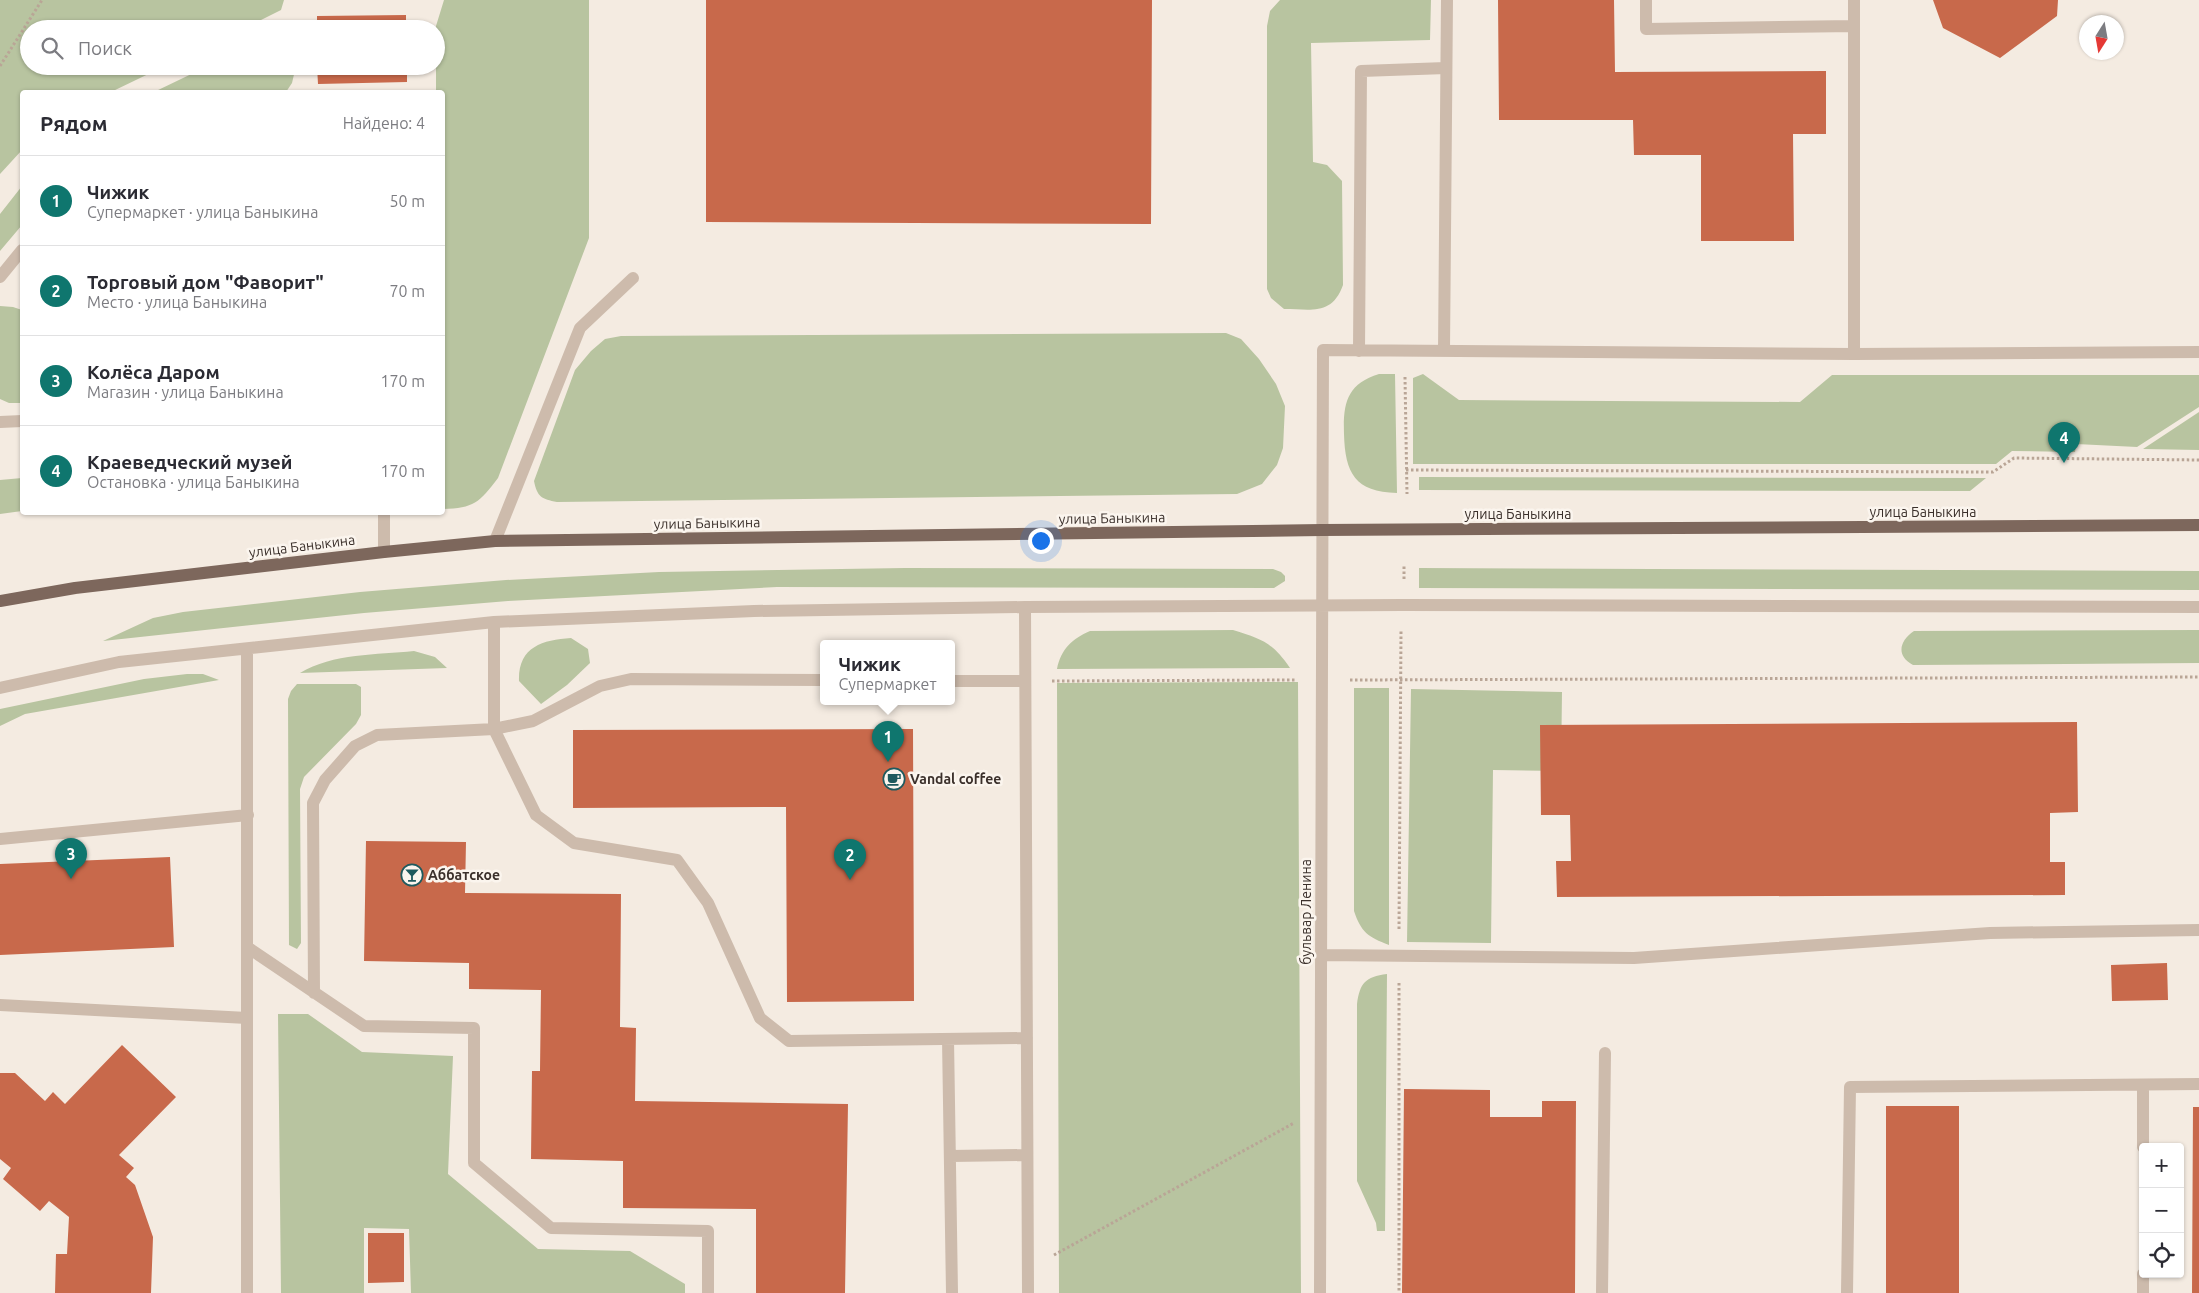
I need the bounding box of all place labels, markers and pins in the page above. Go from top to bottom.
pin: 4 [2048,422,2080,463]
pin: 1 [872,721,904,762]
cafe icon: Vandal coffee [882,767,906,791]
place label: Vandal coffee [910,771,1001,787]
pin: 3 [55,838,87,879]
pin: 2 [834,839,866,880]
bar icon: Аббатское [400,863,424,887]
place label: Аббатское [428,867,500,883]

